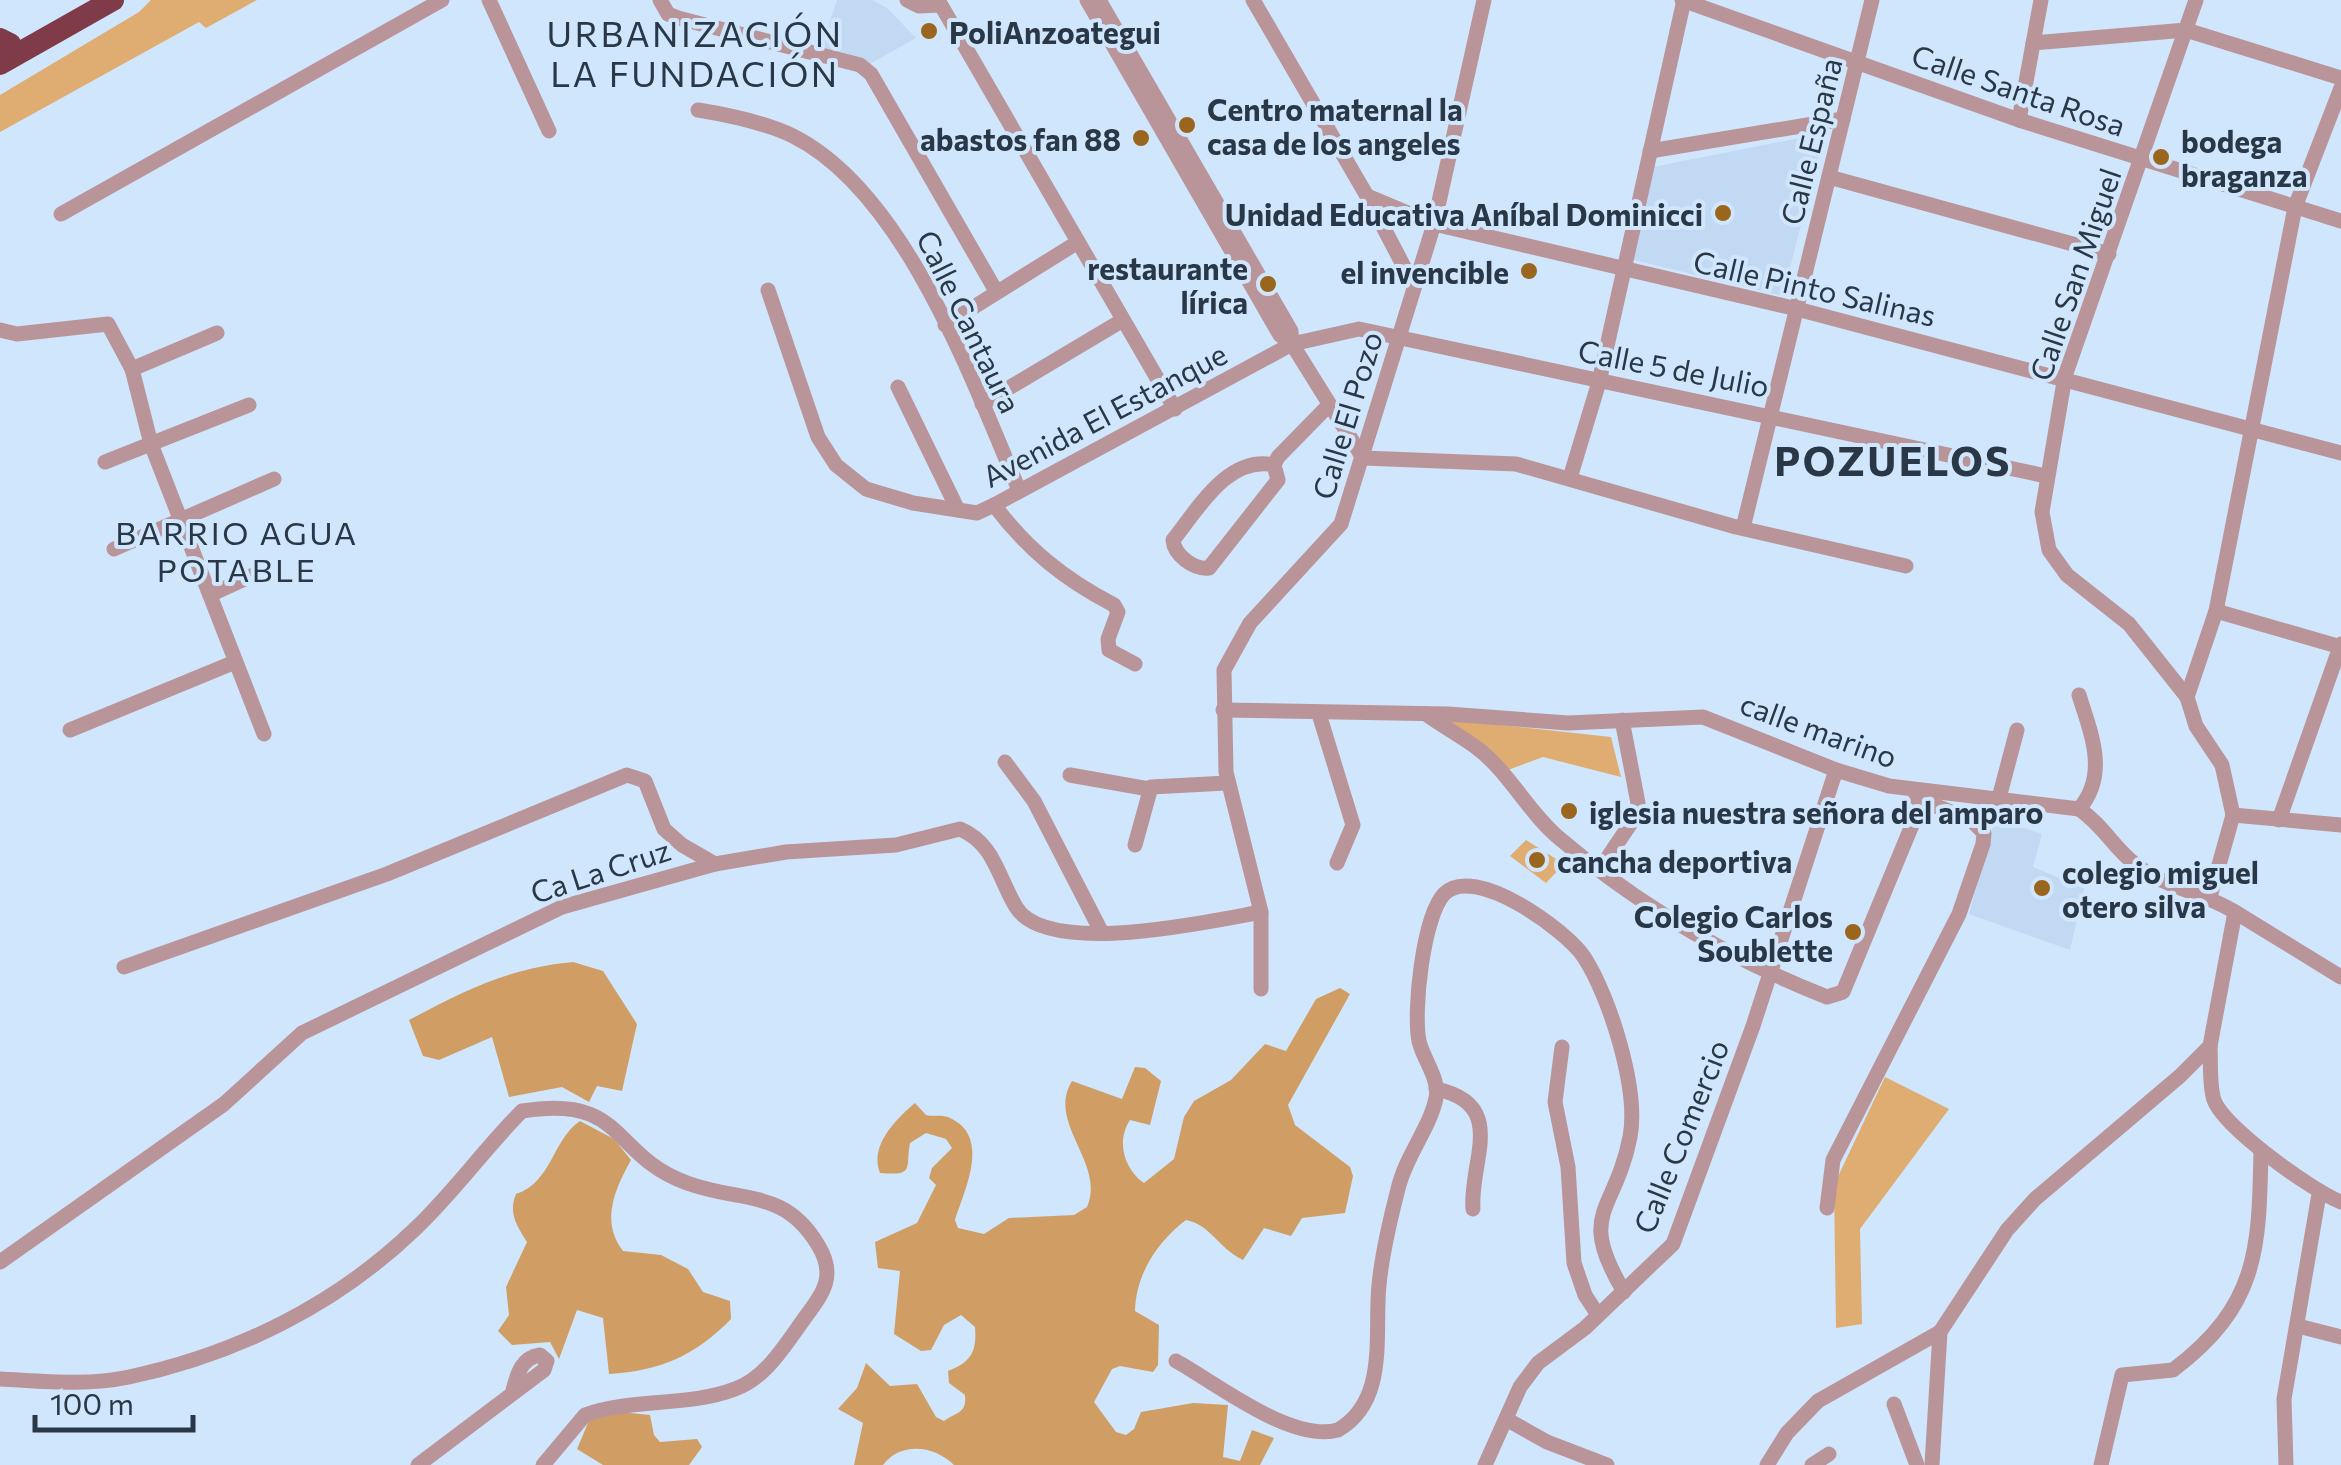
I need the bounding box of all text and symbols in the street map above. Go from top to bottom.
district label: URBANIZACIÓN LA FUNDACIÓN [546,11,844,94]
place label: PoliAnzoategui [949,13,1161,50]
marker: PoliAnzoategui [918,20,940,42]
street label: Calle Santa Rosa [1907,35,2131,143]
street label: Calle España [1771,54,1849,228]
place label: Centro maternal la casa de los angeles [1207,90,1463,161]
marker: Centro maternal la casa de los angeles [1176,114,1198,136]
place label: abastos fan 88 [920,120,1121,157]
place label: bodega braganza [2181,122,2307,193]
marker: abastos fan 88 [1130,127,1152,149]
marker: bodega braganza [2150,146,2172,168]
street label: Calle San Miguel [2020,163,2128,385]
place label: Unidad Educativa Aníbal Dominicci [1225,195,1703,232]
marker: Unidad Educativa Aníbal Dominicci [1712,202,1734,224]
street label: Calle Cantaura [910,224,1030,418]
street label: Calle Pinto Salinas [1690,241,1940,333]
place label: restaurante lírica [1087,249,1248,320]
place label: el invencible [1341,253,1509,290]
marker: el invencible [1518,260,1540,282]
marker: restaurante lírica [1257,273,1279,295]
street label: Calle El Pozo [1303,327,1389,503]
street label: Calle 5 de Julio [1575,330,1773,404]
street label: Avenida El Estanque [975,334,1233,494]
district label: POZUELOS [1774,435,2012,484]
district label: BARRIO AGUA POTABLE [115,512,359,589]
street label: calle marino [1736,684,1902,774]
place label: iglesia nuestra señora del amparo [1589,793,2043,830]
marker: iglesia nuestra señora del amparo [1558,800,1580,822]
street label: Ca La Cruz [525,830,675,910]
place label: cancha deportiva [1557,842,1792,879]
marker: cancha deportiva [1526,849,1548,871]
place label: colegio miguel otero silva [2062,853,2259,924]
marker: colegio miguel otero silva [2031,877,2053,899]
place label: Colegio Carlos Soublette [1634,897,1833,968]
marker: Colegio Carlos Soublette [1842,921,1864,943]
street label: Calle Comercio [1624,1034,1736,1238]
scale bar [35,1370,192,1432]
text: 100 m [50,1384,134,1421]

